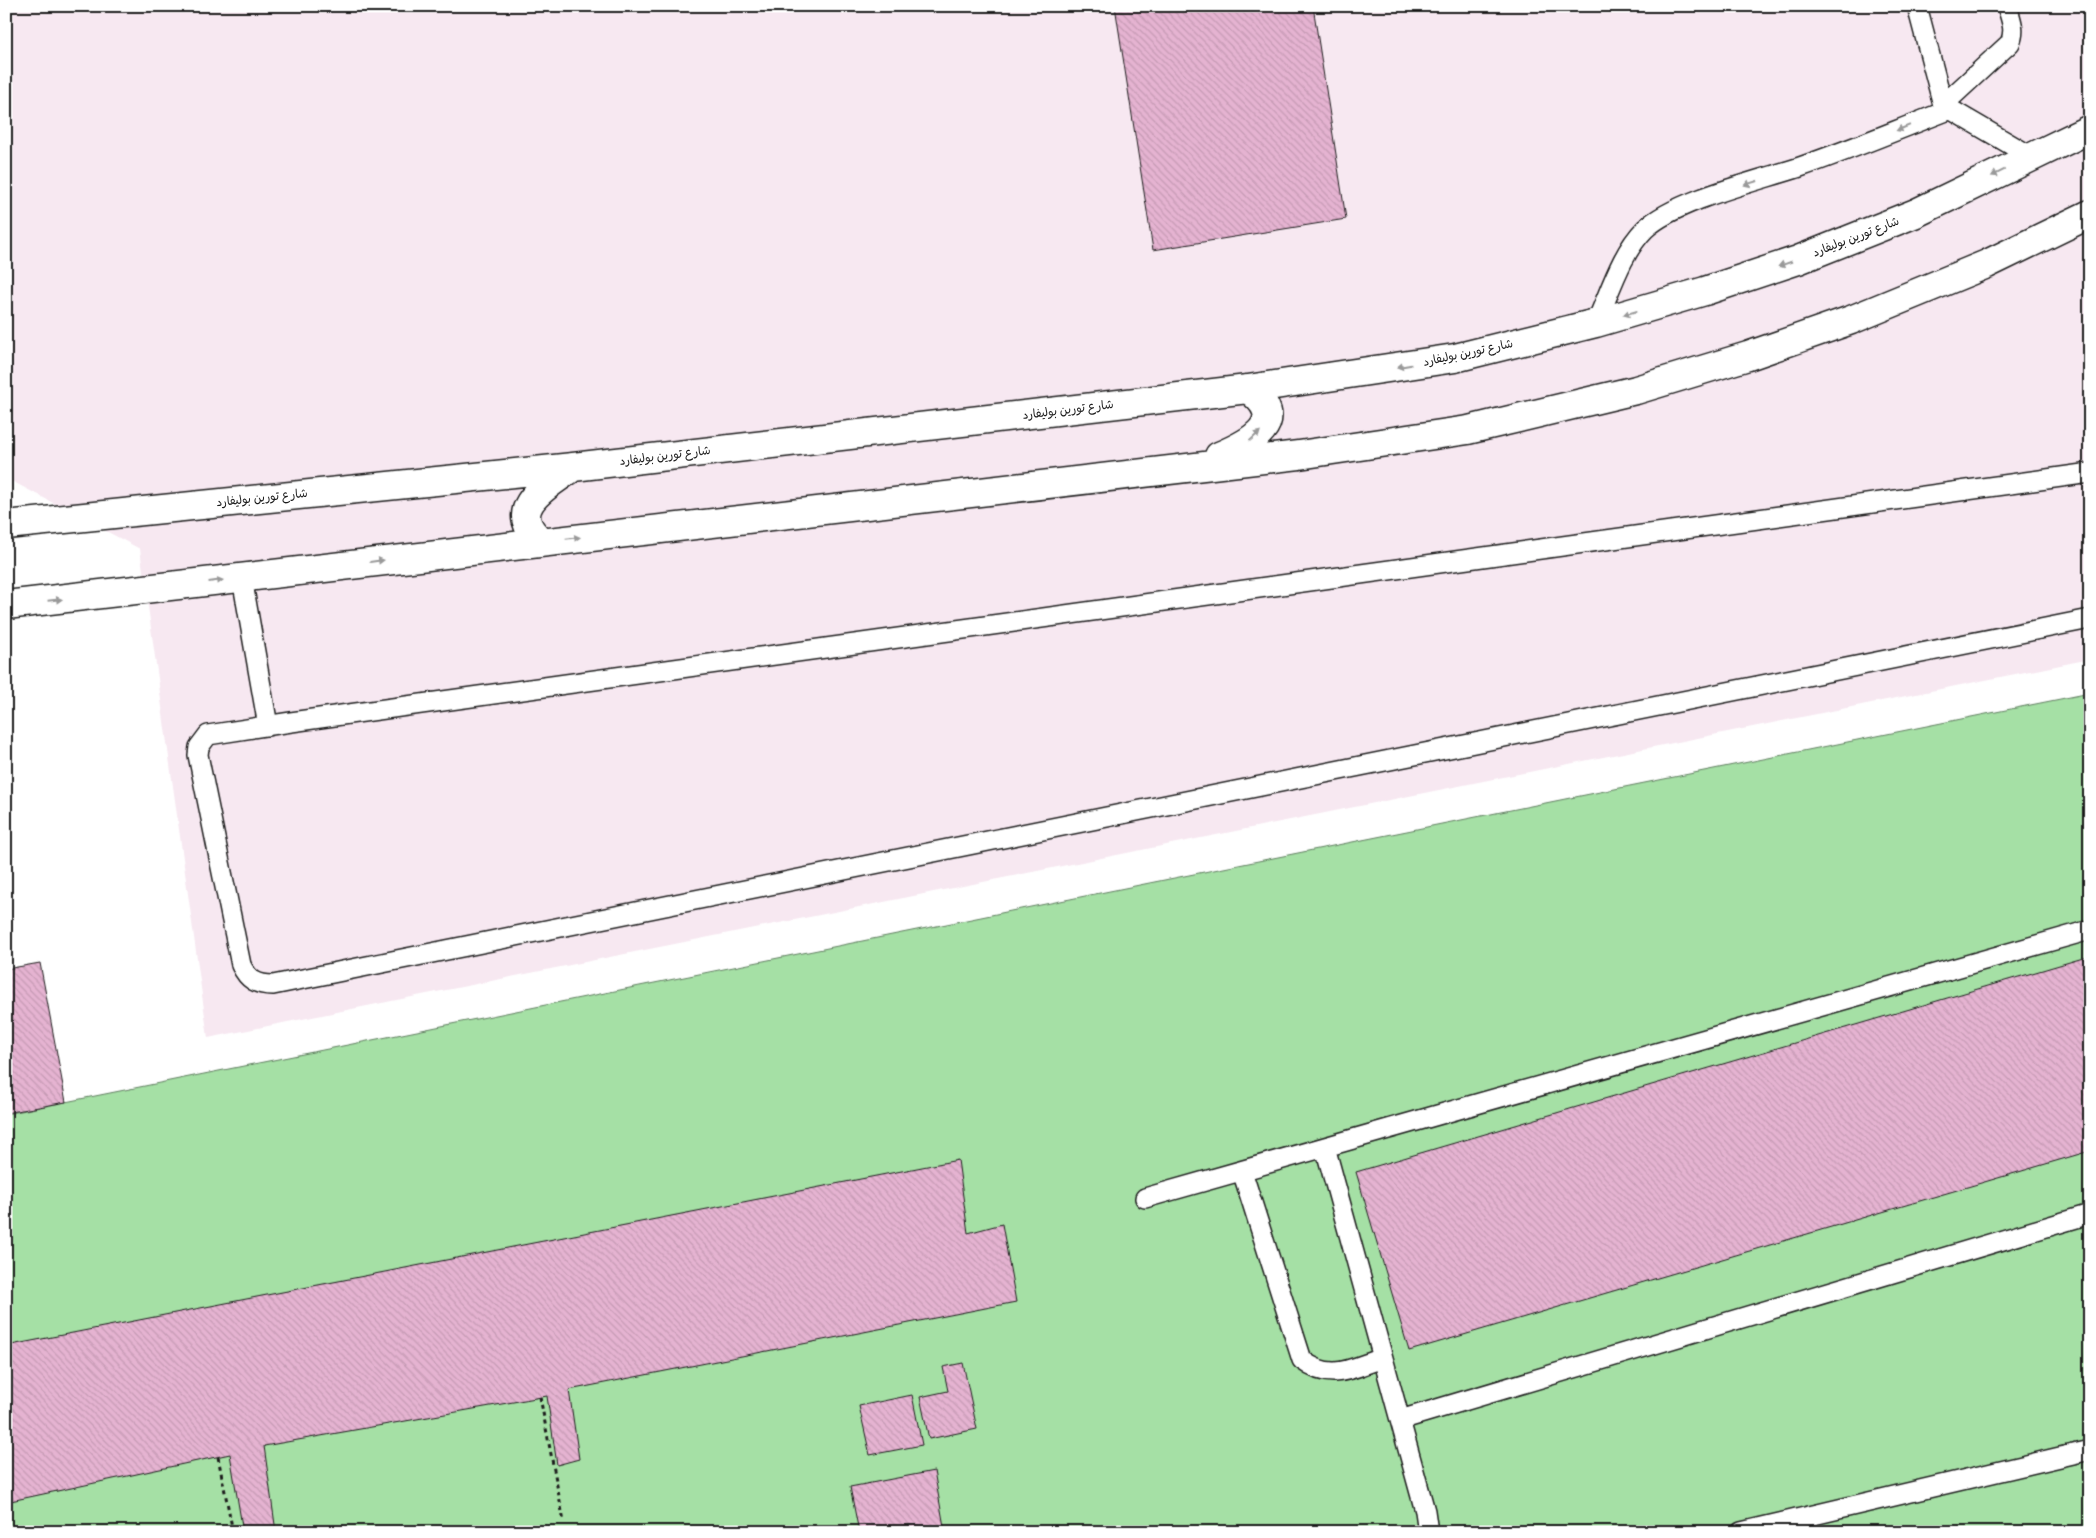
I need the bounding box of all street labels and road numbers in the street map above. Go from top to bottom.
street label: شارع تورين بوليفارد [1811,214,1902,261]
street label: شارع تورين بوليفارد [1422,336,1515,371]
street label: شارع تورين بوليفارد [1022,397,1114,424]
street label: شارع تورين بوليفارد [619,443,711,470]
street label: شارع تورين بوليفارد [216,486,308,511]

